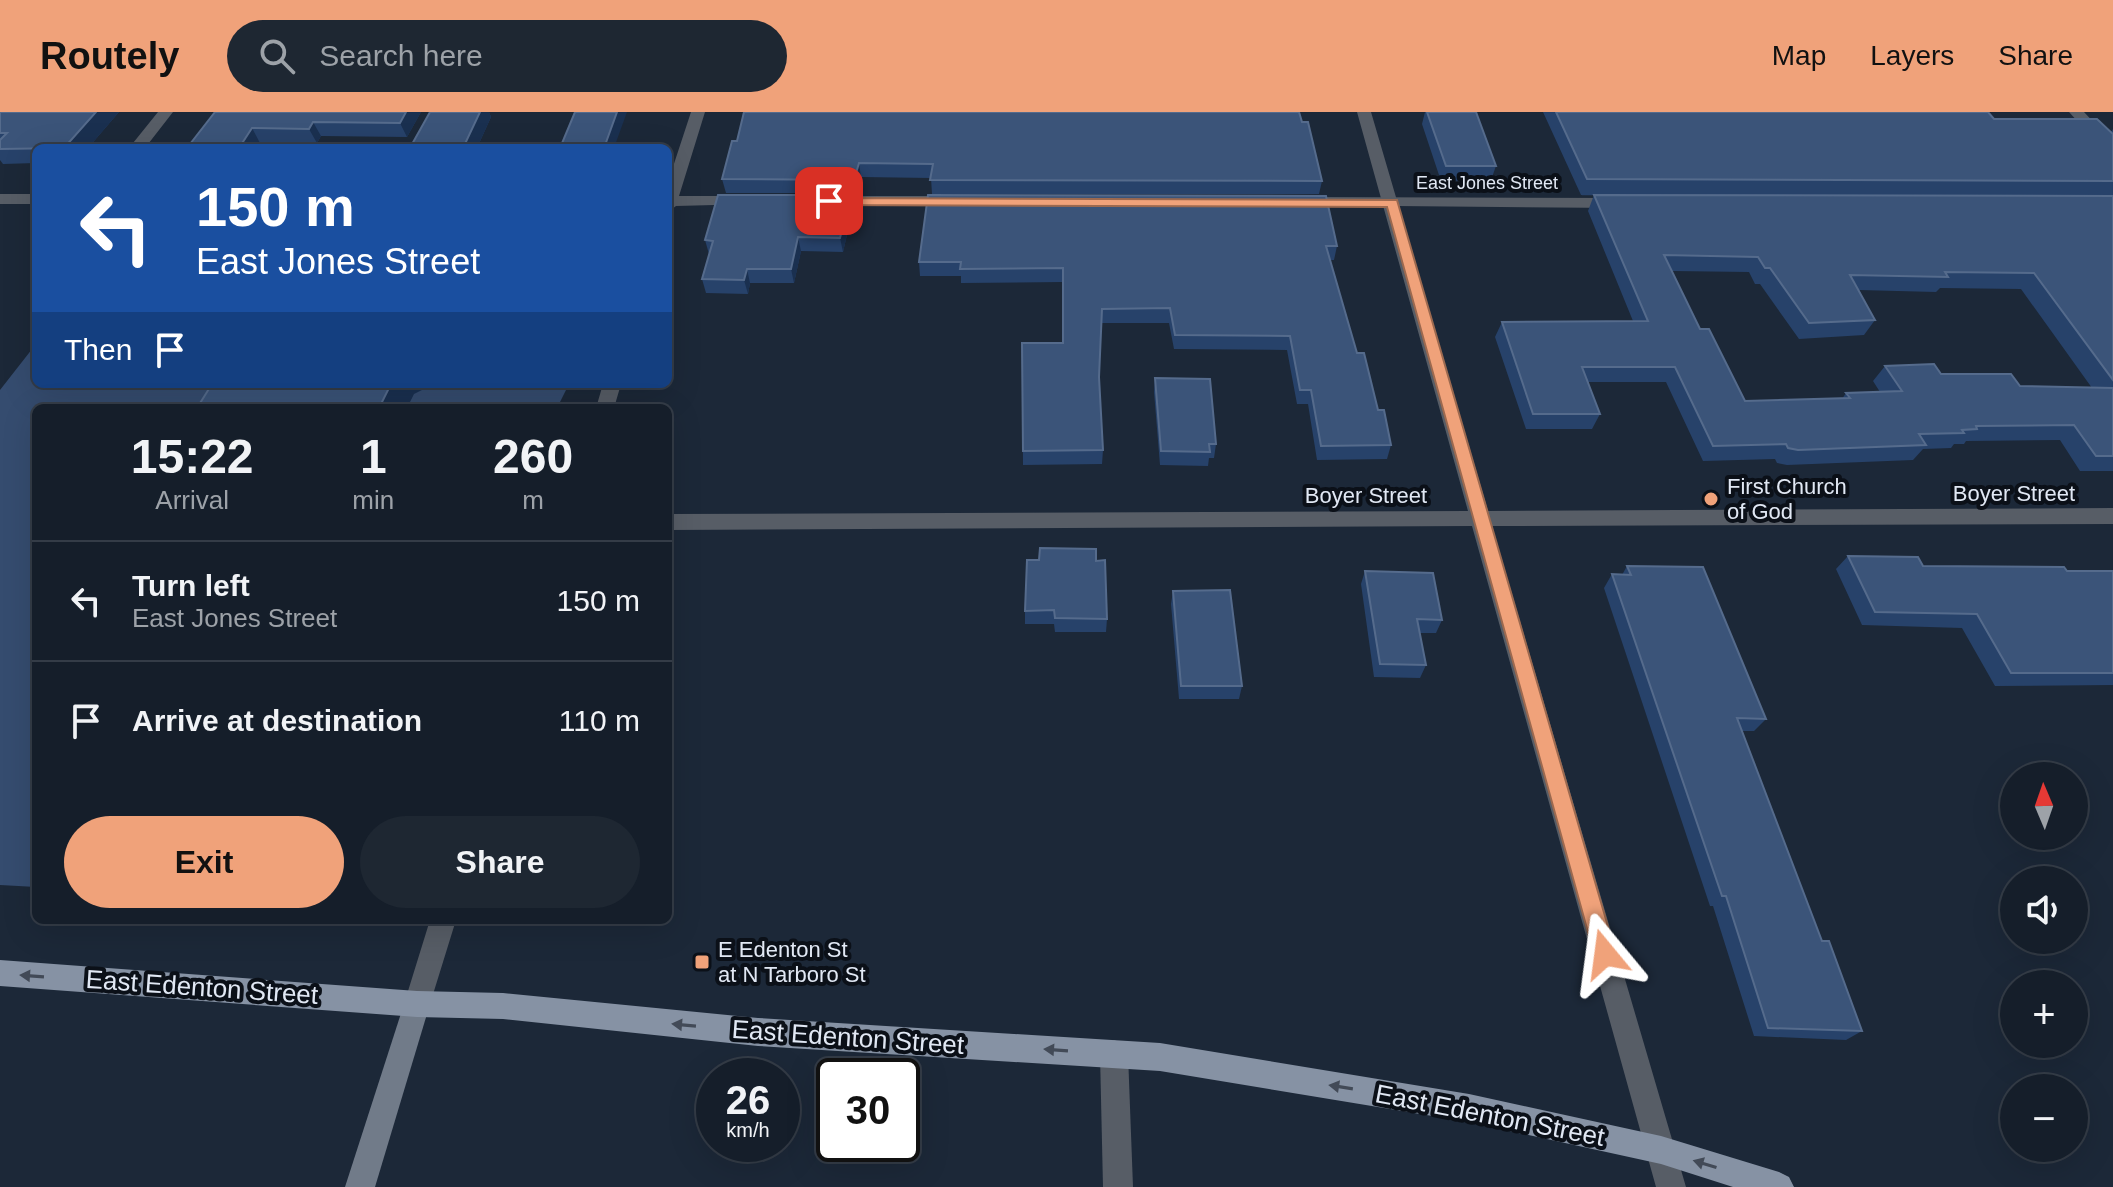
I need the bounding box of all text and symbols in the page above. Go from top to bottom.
search box [227,20,787,92]
icon: search [255,34,299,78]
text: Routely [40,35,179,77]
text: Search here [319,39,483,72]
text: Map [1772,40,1826,71]
text: Layers [1870,40,1954,71]
text: Share [1998,40,2073,71]
pin [795,167,863,235]
street label: East Jones Street [1416,173,1558,193]
text: 150 m [196,175,355,238]
icon: left [64,176,168,280]
icon: arrive [807,179,851,223]
text: East Jones Street [196,241,480,282]
icon: arrive [148,328,192,372]
text: Then [64,333,132,366]
text: 15:22 [131,430,254,483]
text: 1 [360,430,387,483]
text: 260 [493,430,573,483]
place label: First Church of God [1727,474,1847,524]
street label: Boyer Street [1953,481,2075,506]
street label: Boyer Street [1305,483,1427,508]
text: Arrival [155,485,229,515]
text: min [352,485,394,515]
text: m [522,485,544,515]
marker: First Church of God [1702,490,1720,508]
text: Turn left [132,569,250,602]
icon: left [64,579,108,623]
text: 150 m [557,584,640,617]
text: East Jones Street [132,603,337,633]
icon: arrive [64,699,108,743]
text: Arrive at destination [132,704,422,737]
text: 110 m [559,704,640,737]
north arrow [2000,762,2088,850]
map controls [2000,762,2088,1162]
button: Exit [64,816,344,908]
button: Share [360,816,640,908]
button: sound [2000,866,2088,954]
position arrow [1563,912,1647,996]
place label: E Edenton St at N Tarboro St [718,937,866,987]
marker: E Edenton St at N Tarboro St [693,953,711,971]
street label: East Edenton Street [85,964,320,1010]
one-way arrow [19,969,44,982]
button: + [2000,970,2088,1058]
street label: East Edenton Street [731,1014,966,1060]
one-way arrow [672,1018,697,1031]
one-way arrow [1043,1044,1068,1057]
speed limit sign: 30 [816,1058,920,1162]
button: − [2000,1074,2088,1162]
text: 26 [726,1078,770,1122]
street label: East Edenton Street [1373,1078,1608,1152]
one-way arrow [1328,1080,1353,1093]
text: km/h [726,1119,770,1141]
one-way arrow [1692,1157,1716,1170]

